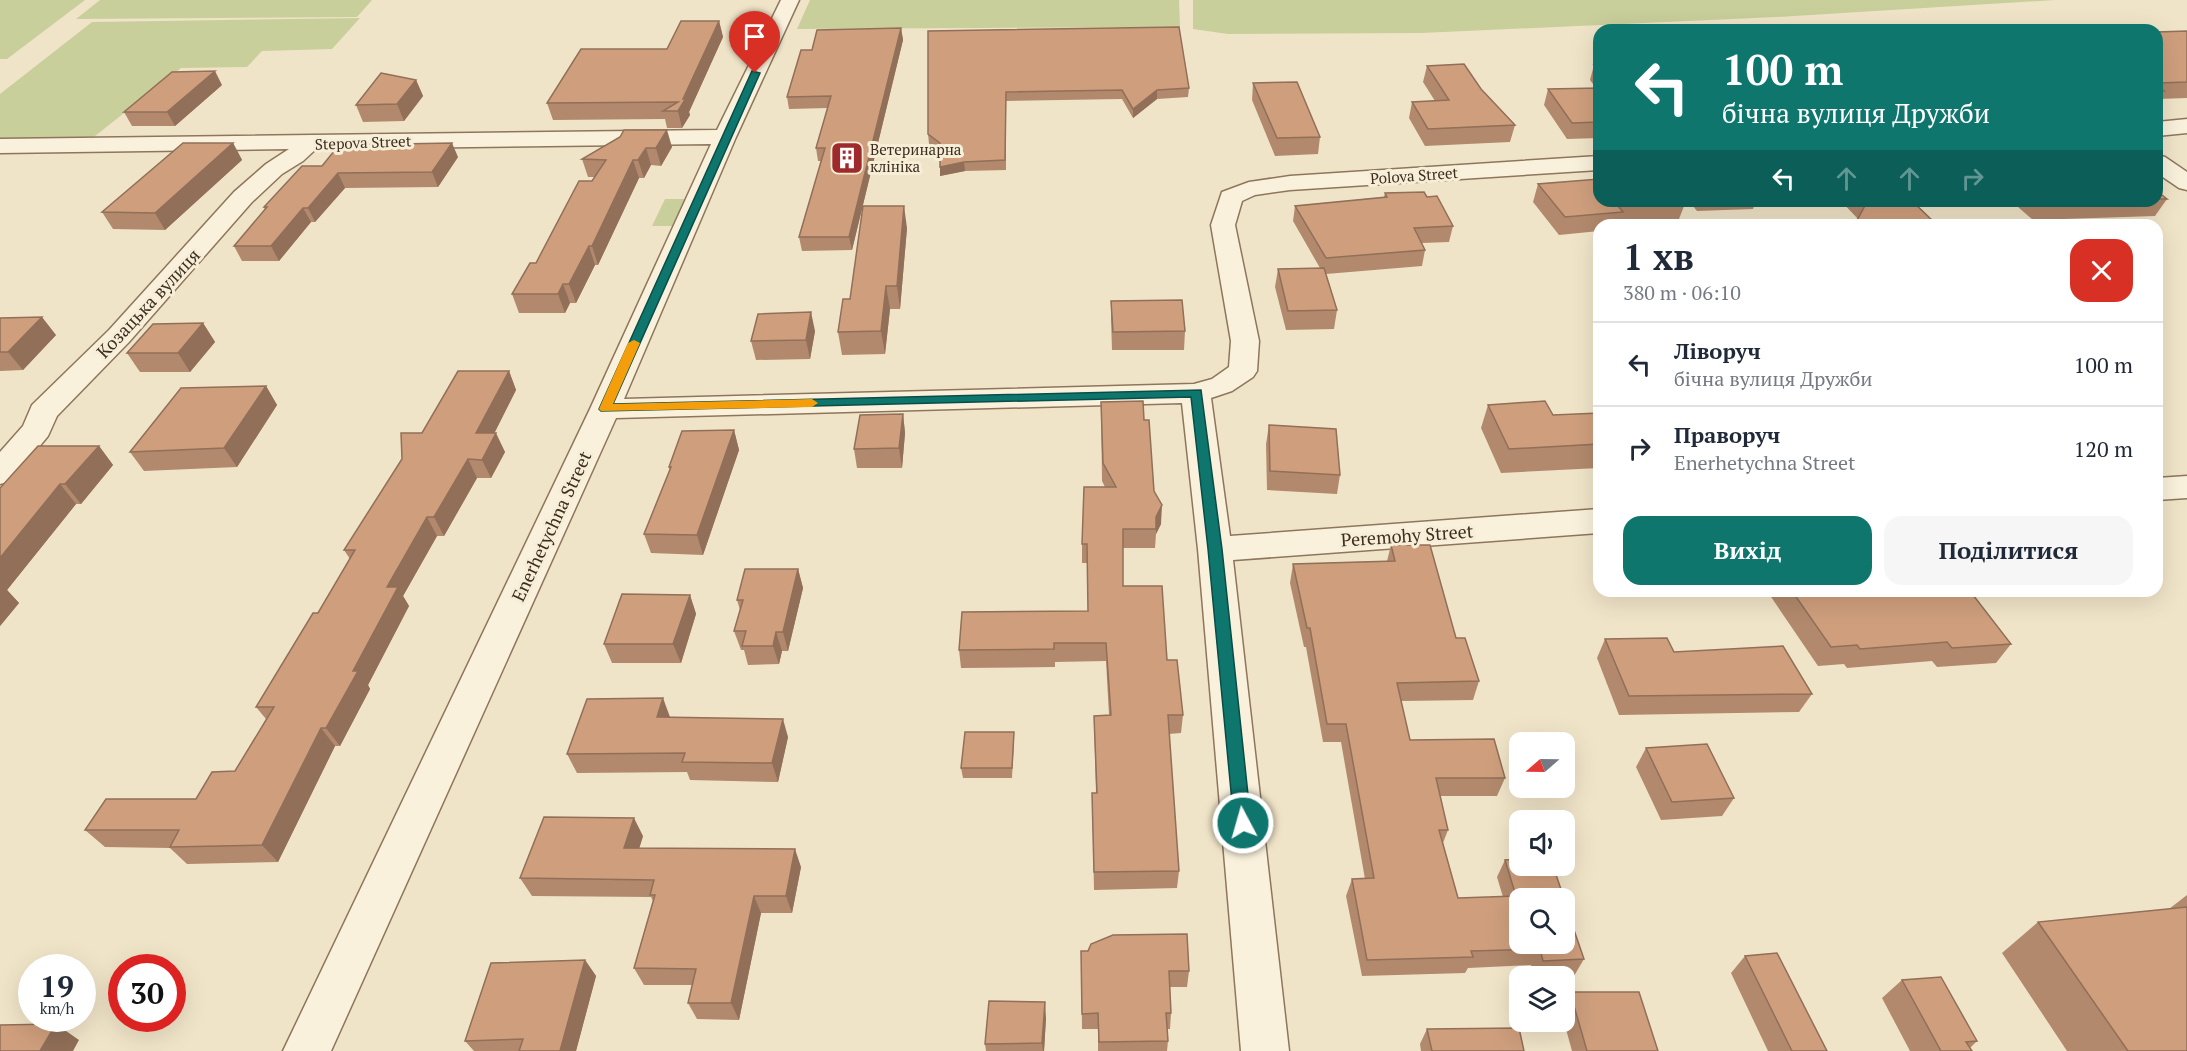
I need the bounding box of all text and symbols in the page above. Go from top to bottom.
pin [729,11,780,73]
icon: arrive [738,20,771,53]
text: 100 m [1722,41,1843,97]
icon: left [1623,48,1701,126]
text: бічна вулиця Дружби [1722,95,1990,131]
street label: Stepova Street [314,130,412,154]
place label: Ветеринарна клініка [870,139,962,176]
building icon: Ветеринарна клініка [829,140,865,176]
street label: Polova Street [1369,162,1459,188]
icon: left [1767,162,1800,195]
icon: ahead [1830,162,1863,195]
icon: ahead [1893,162,1926,195]
icon: right [1956,162,1989,195]
text: 1 хв [1623,233,1694,280]
button: close [2070,239,2133,302]
street label: Козацька вулиця [91,243,205,363]
text: 380 m · 06:10 [1623,279,1741,306]
text: Ліворуч [1674,336,1761,365]
icon: left [1623,348,1656,381]
text: 100 m [2073,350,2133,379]
text: бічна вулиця Дружби [1674,365,1873,392]
text: Праворуч [1674,420,1780,449]
icon: right [1623,432,1656,465]
text: 120 m [2073,434,2133,463]
street label: Enerhetychna Street [506,447,597,605]
text: Enerhetychna Street [1674,449,1855,476]
button: Вихід [1623,516,1872,585]
button: Поділитися [1884,516,2133,585]
street label: Peremohy Street [1340,518,1474,552]
north arrow [1509,732,1575,798]
map controls [1509,732,1575,1032]
position arrow [1211,791,1275,855]
button: sound [1509,810,1575,876]
button: search [1509,888,1575,954]
speed limit sign: 30 [108,954,186,1032]
text: 19 [40,966,74,1006]
button: layers [1509,966,1575,1032]
text: km/h [40,998,74,1018]

